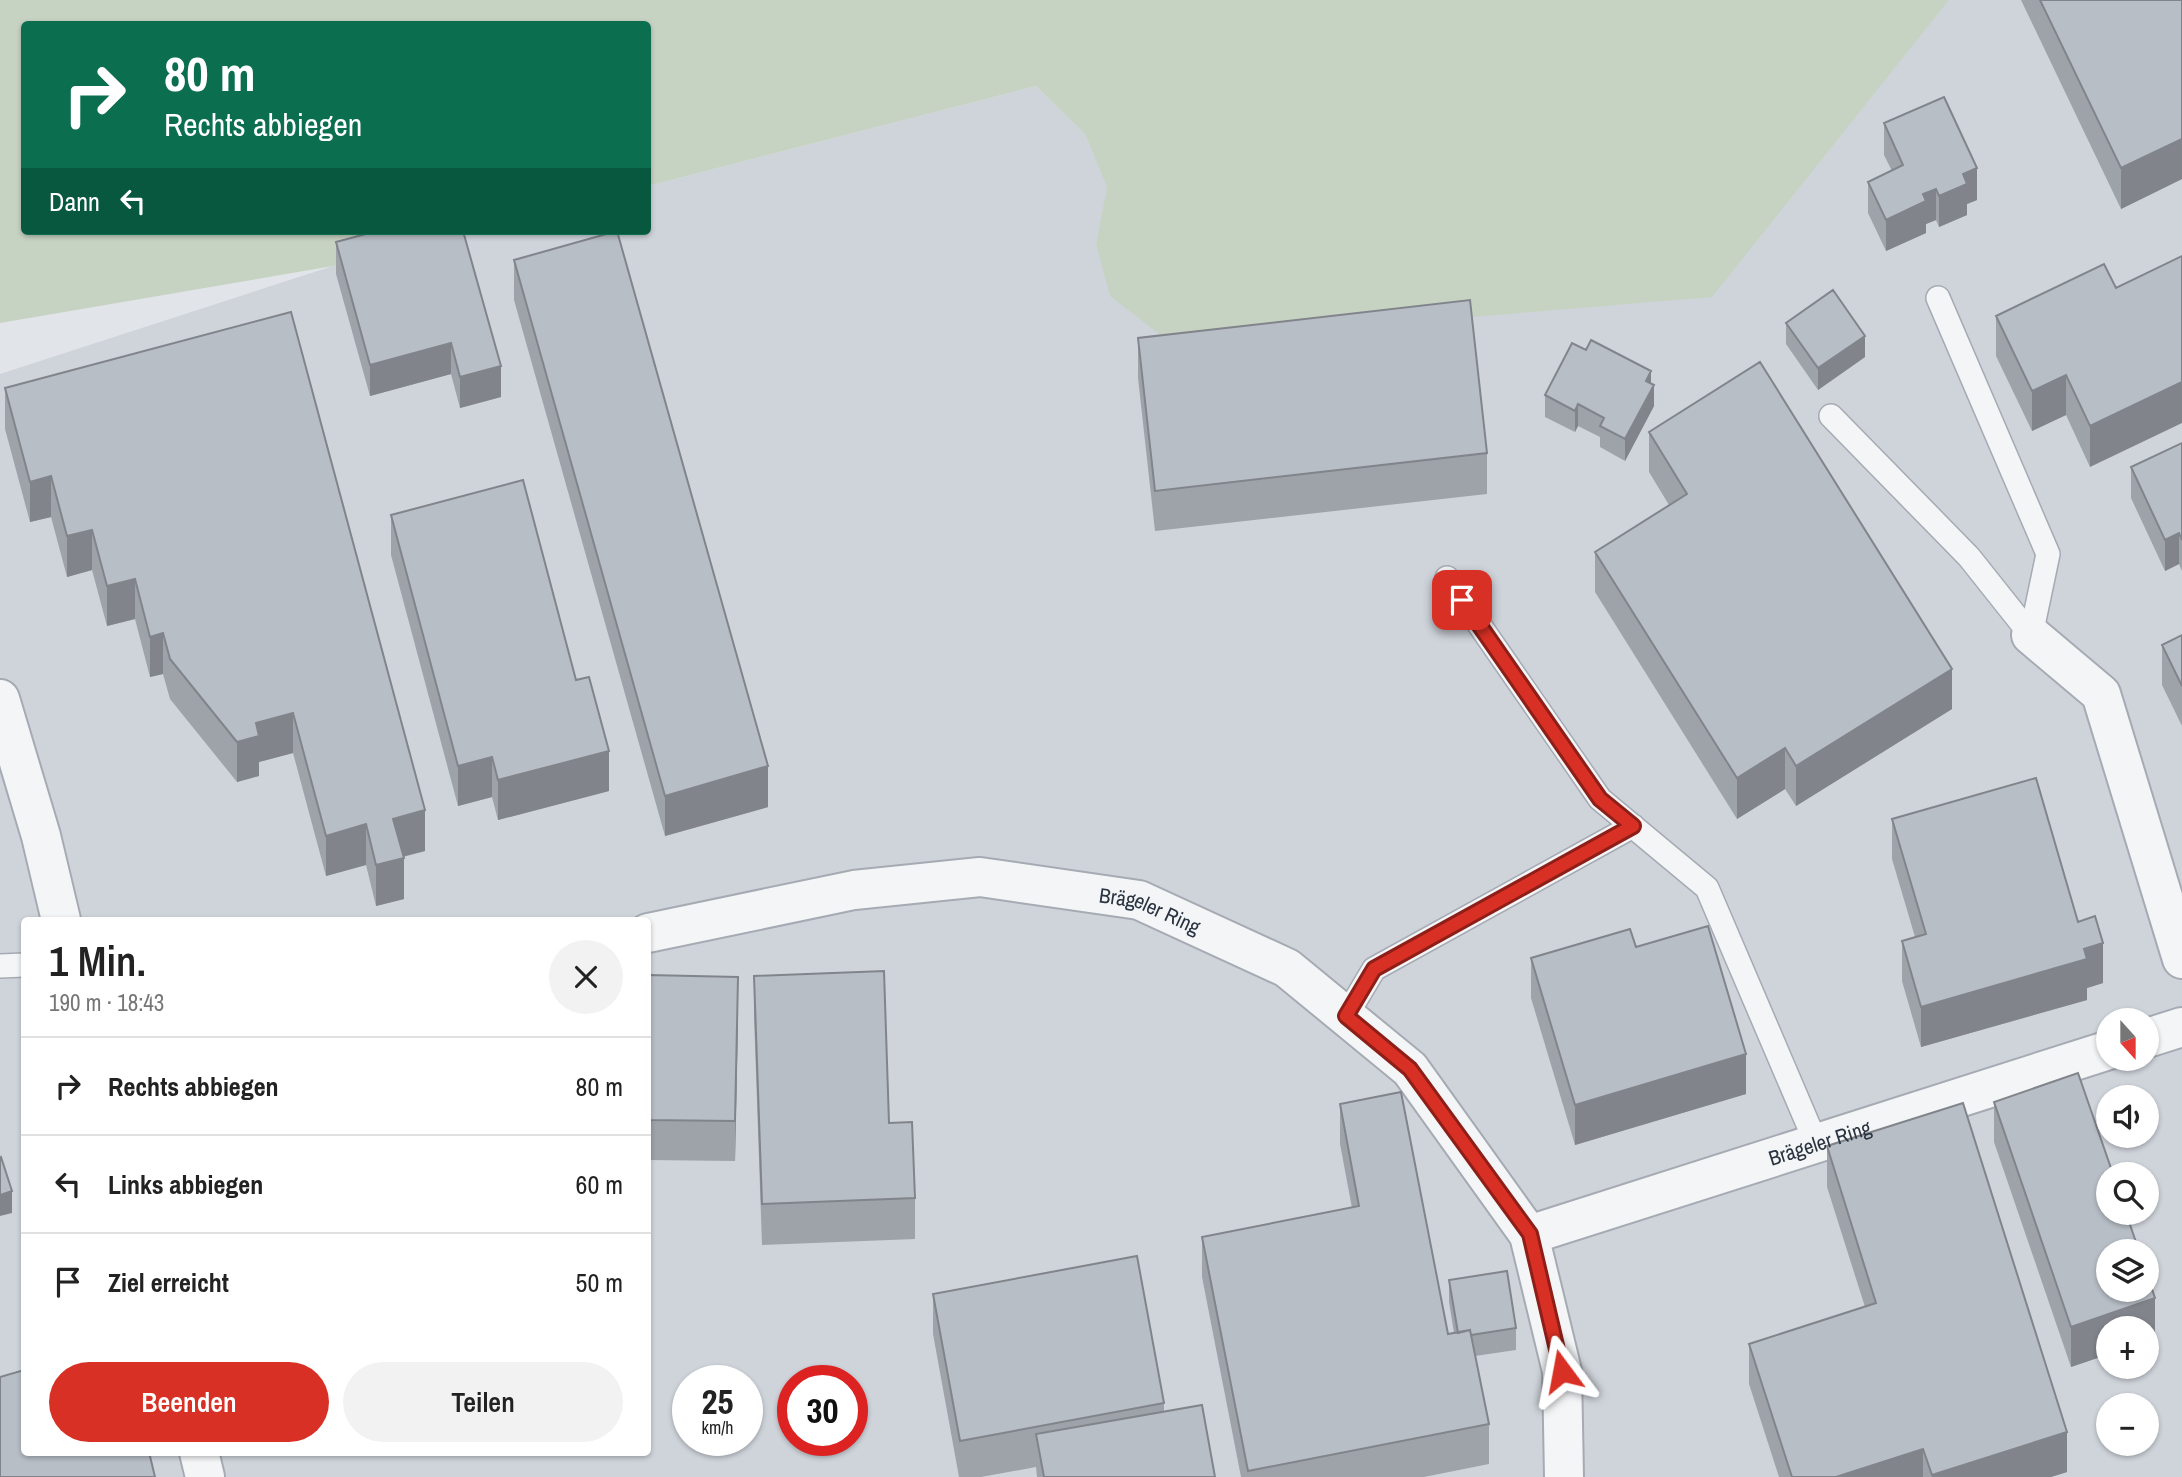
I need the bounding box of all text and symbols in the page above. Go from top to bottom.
text: 80 m [164,40,256,106]
icon: right [49,49,140,140]
text: Rechts abbiegen [164,103,362,146]
icon: left [114,182,152,220]
text: Dann [49,184,100,219]
pin [1432,570,1492,630]
icon: arrive [1443,581,1481,619]
street label: Brägeler Ring [1097,880,1206,941]
text: 1 Min. [49,933,146,989]
button: close [549,940,623,1014]
text: 190 m · 18:43 [49,987,164,1018]
north arrow [2096,1008,2160,1071]
map controls [2096,1008,2159,1456]
icon: right [49,1067,87,1105]
text: Rechts abbiegen [108,1069,279,1104]
text: 80 m [576,1069,623,1104]
button: sound [2096,1085,2159,1148]
street label: Brägeler Ring [1765,1112,1875,1172]
button: search [2096,1162,2159,1225]
icon: left [49,1165,87,1203]
text: Links abbiegen [108,1167,263,1202]
text: 60 m [576,1167,623,1202]
button: layers [2096,1239,2159,1302]
icon: arrive [49,1263,87,1301]
text: Ziel erreicht [108,1265,229,1300]
text: 50 m [576,1265,623,1300]
button: + [2096,1316,2159,1379]
position arrow [1525,1334,1599,1408]
button: Beenden [49,1362,329,1442]
button: Teilen [343,1362,623,1442]
speed limit sign: 30 [777,1365,868,1456]
text: 25 [702,1378,733,1425]
button: − [2096,1393,2159,1456]
text: km/h [702,1415,734,1440]

